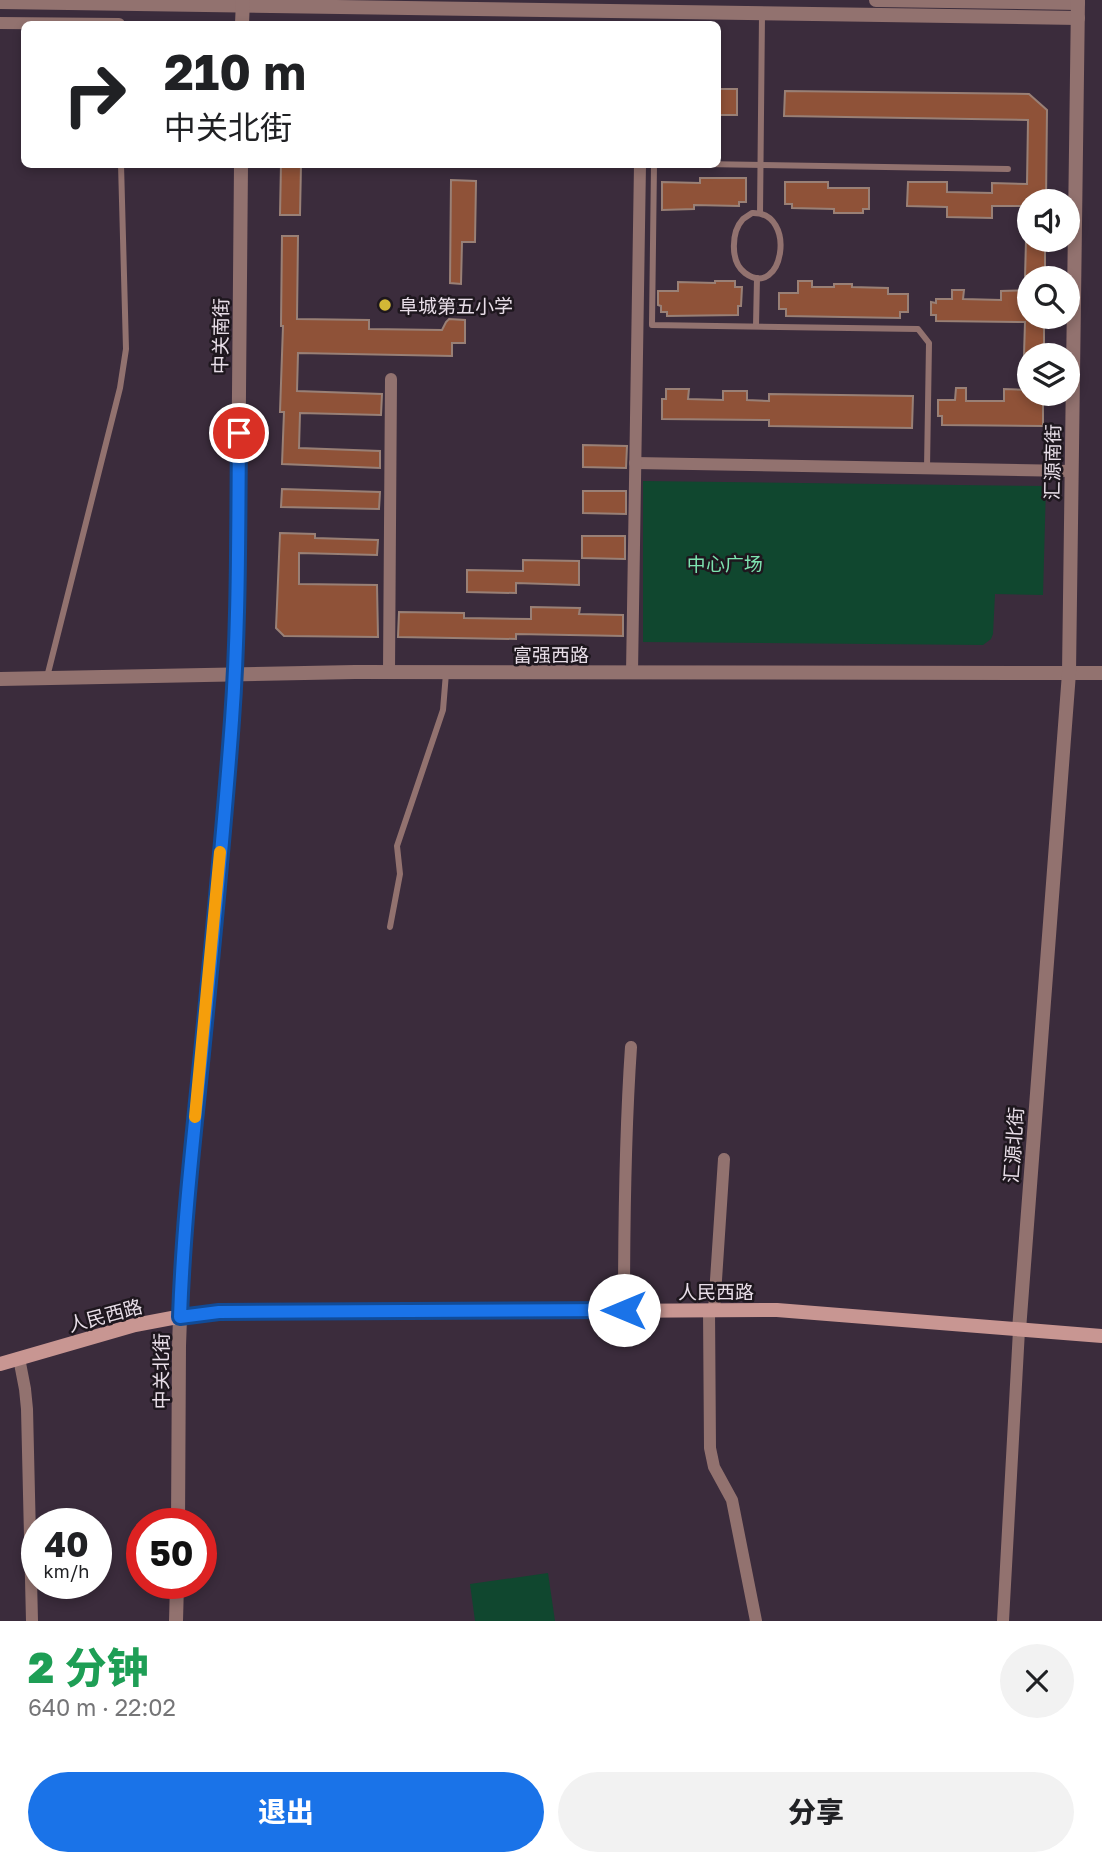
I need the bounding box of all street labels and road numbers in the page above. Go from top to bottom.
street label: 中关南街 [208,298,232,374]
street label: 汇源南街 [1040,424,1064,500]
street label: 富强西路 [513,643,589,666]
street label: 汇源北街 [999,1106,1027,1184]
street label: 人民西路 [678,1280,754,1303]
street label: 人民西路 [65,1294,145,1336]
street label: 中关北街 [149,1333,172,1409]

